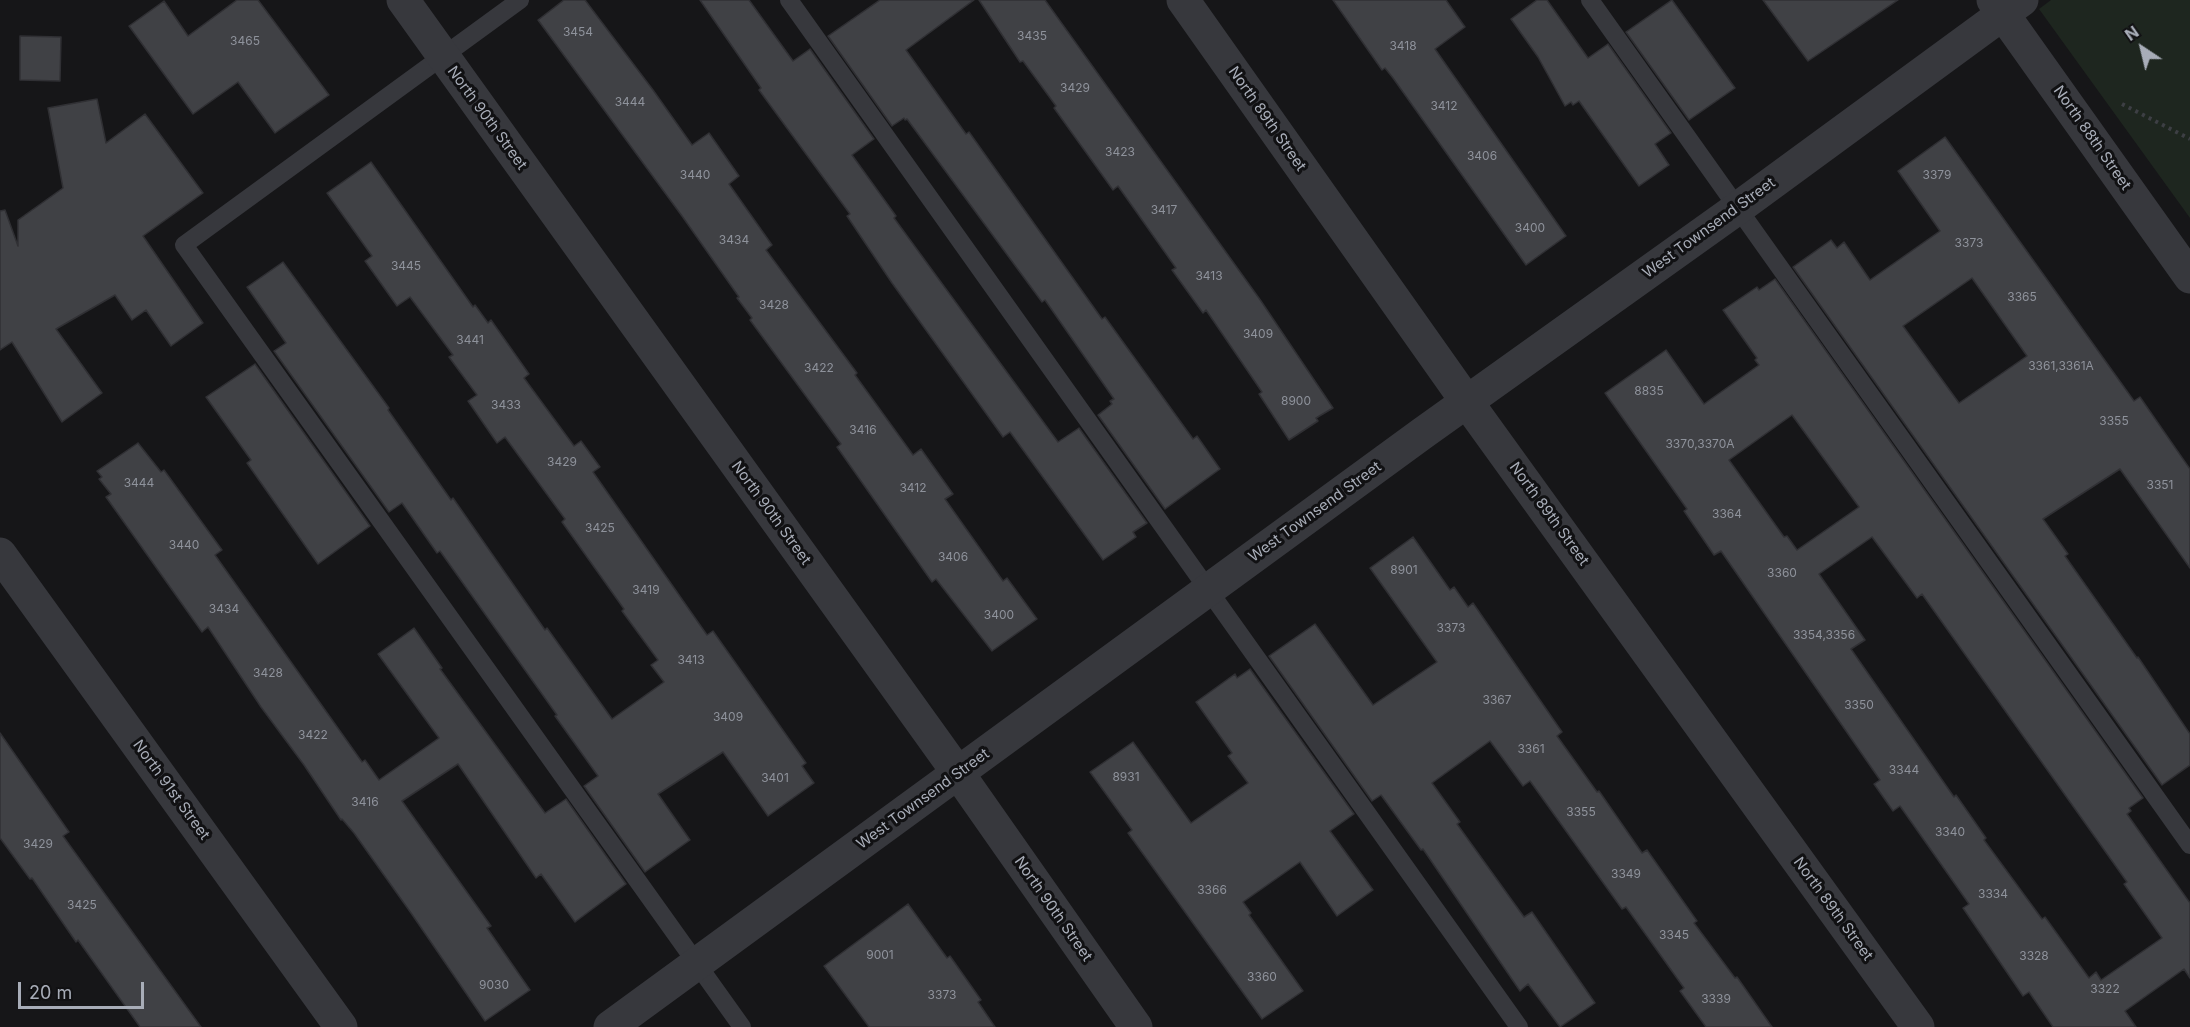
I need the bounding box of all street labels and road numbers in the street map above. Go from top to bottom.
street label: North 90th Street [443,63,531,173]
street label: North 89th Street [1224,63,1310,175]
street label: North 88th Street [2049,82,2135,194]
street label: West Townsend Street [1639,174,1779,282]
street label: North 90th Street [727,458,815,568]
street label: West Townsend Street [1245,458,1385,566]
street label: North 89th Street [1505,459,1593,569]
street label: North 91st Street [129,737,213,843]
street label: West Townsend Street [853,745,993,853]
street label: North 90th Street [1010,853,1096,965]
street label: North 89th Street [1789,854,1877,964]

